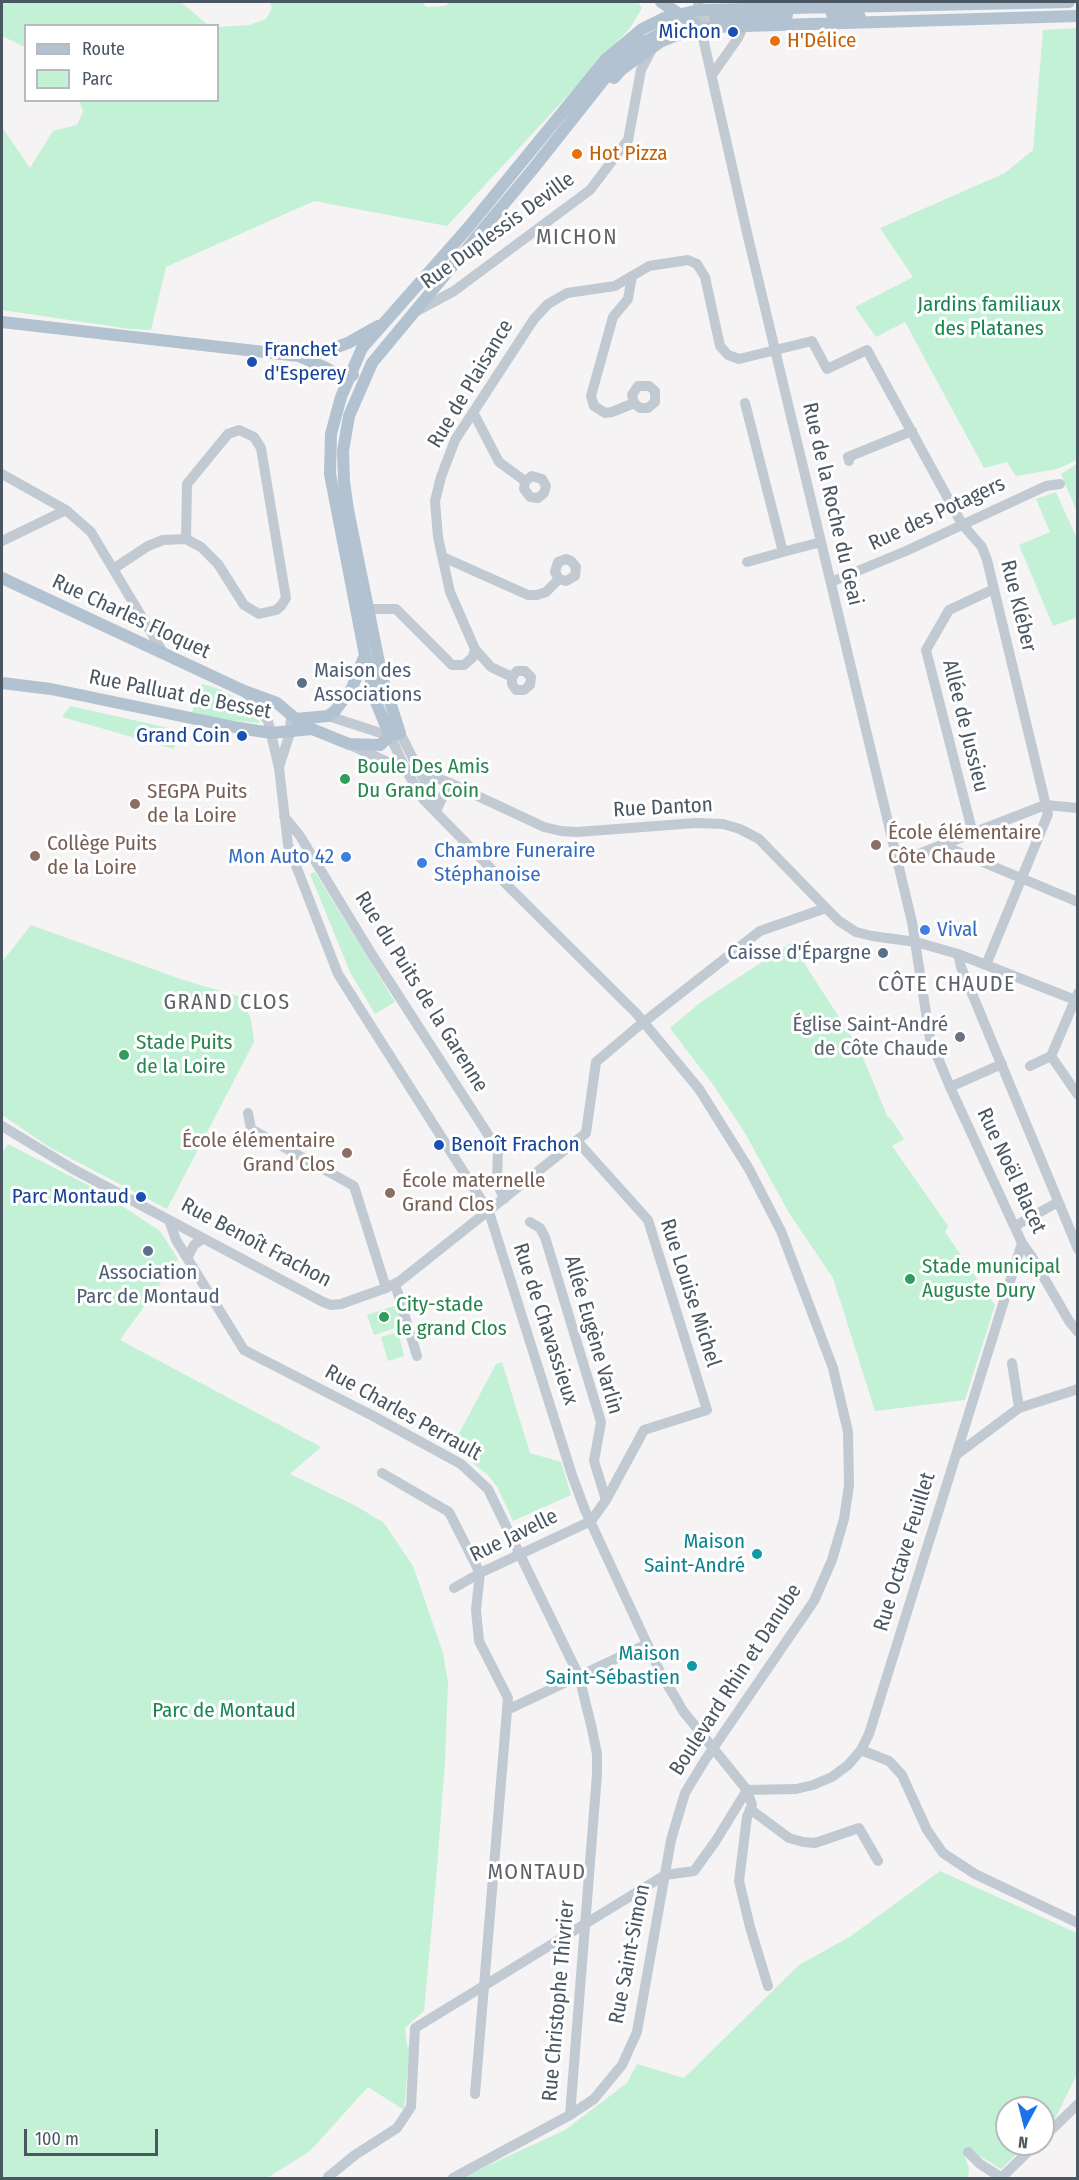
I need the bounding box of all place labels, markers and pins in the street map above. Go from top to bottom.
place label: Michon [659,19,721,45]
marker: Michon [726,25,740,39]
place label: H'Délice [787,28,856,54]
marker: H'Délice [768,34,782,48]
place label: Hot Pizza [589,141,667,167]
marker: Hot Pizza [570,147,584,161]
place label: Franchet d'Esperey [264,337,346,387]
marker: Franchet d'Esperey [245,355,259,369]
place label: Maison des Associations [314,658,422,708]
marker: Maison des Associations [295,676,309,690]
place label: Grand Coin [136,723,230,749]
marker: Grand Coin [235,729,249,743]
place label: Boule Des Amis Du Grand Coin [357,754,489,804]
marker: Boule Des Amis Du Grand Coin [338,772,352,786]
place label: SEGPA Puits de la Loire [147,779,247,829]
marker: SEGPA Puits de la Loire [128,797,142,811]
place label: École élémentaire Côte Chaude [888,820,1041,870]
place label: Collège Puits de la Loire [47,831,157,881]
place label: Chambre Funeraire Stéphanoise [434,838,595,888]
marker: École élémentaire Côte Chaude [869,838,883,852]
place label: Mon Auto 42 [228,844,334,870]
marker: Collège Puits de la Loire [28,849,42,863]
marker: Mon Auto 42 [339,850,353,864]
marker: Chambre Funeraire Stéphanoise [415,856,429,870]
place label: Vival [937,917,978,943]
marker: Vival [918,923,932,937]
place label: Caisse d'Épargne [727,940,871,966]
marker: Caisse d'Épargne [876,946,890,960]
place label: Église Saint-André de Côte Chaude [792,1012,948,1062]
place label: Stade Puits de la Loire [136,1030,233,1080]
marker: Église Saint-André de Côte Chaude [953,1030,967,1044]
marker: Stade Puits de la Loire [117,1048,131,1062]
place label: École élémentaire Grand Clos [182,1128,335,1178]
place label: Benoît Frachon [451,1132,580,1158]
marker: Benoît Frachon [432,1138,446,1152]
marker: École élémentaire Grand Clos [340,1146,354,1160]
place label: École maternelle Grand Clos [402,1168,545,1218]
place label: Parc Montaud [12,1184,129,1210]
marker: École maternelle Grand Clos [383,1186,397,1200]
marker: Parc Montaud [134,1190,148,1204]
marker: Association Parc de Montaud [141,1244,155,1258]
place label: Stade municipal Auguste Dury [922,1254,1060,1304]
place label: Association Parc de Montaud [76,1260,220,1310]
marker: Stade municipal Auguste Dury [903,1272,917,1286]
place label: City-stade le grand Clos [396,1292,507,1342]
marker: City-stade le grand Clos [377,1310,391,1324]
place label: Maison Saint-André [644,1529,745,1579]
marker: Maison Saint-André [750,1547,764,1561]
place label: Maison Saint-Sébastien [546,1641,680,1691]
marker: Maison Saint-Sébastien [685,1659,699,1673]

